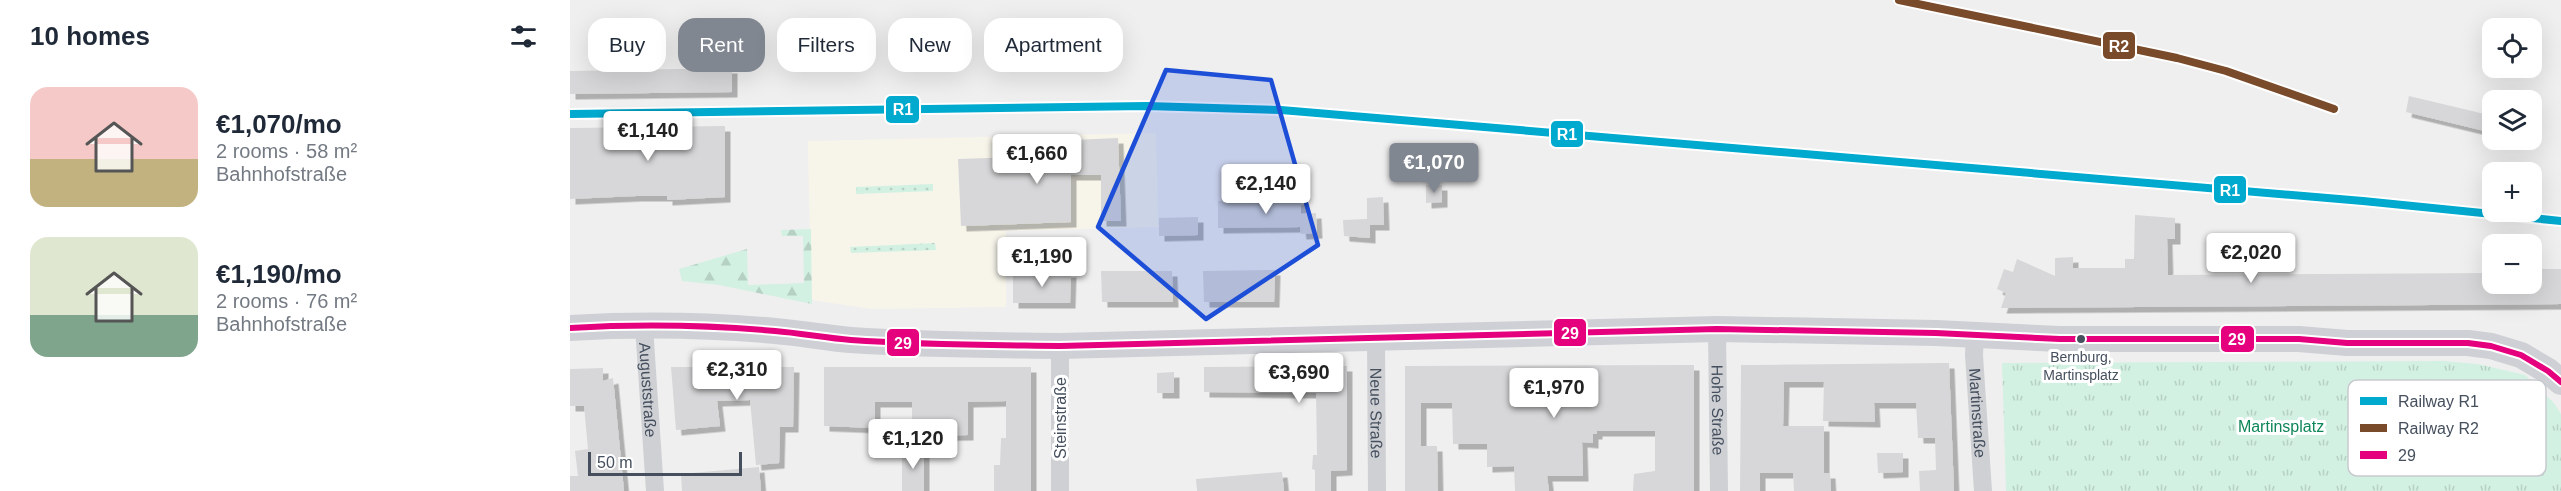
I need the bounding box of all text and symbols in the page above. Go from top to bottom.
chip: Buy [588,18,666,72]
chip: Rent [678,18,765,72]
chip: Filters [777,18,876,72]
chip: New [888,18,972,72]
chip: Apartment [984,18,1123,72]
map controls [2482,18,2542,294]
button: locate [2482,18,2542,78]
icon: filters [507,20,540,53]
text: 10 homes [30,21,150,51]
line badge: R2 [2102,31,2136,60]
text: R2 [2109,38,2129,55]
button: layers [2482,90,2542,150]
line badge: R1 [885,95,920,124]
text: R1 [893,101,913,118]
text: €1,070/mo [216,109,342,139]
icon: home [78,111,150,183]
pin: €1,140 [599,111,697,162]
text: €1,140 [617,119,679,141]
line badge: R1 [1550,120,1584,148]
text: R1 [1557,126,1577,143]
pin: €1,660 [988,134,1086,185]
text: 2 rooms · 58 m² [216,140,357,162]
text: €1,660 [1006,142,1068,164]
pin: €1,070 [1385,143,1483,194]
text: €1,070 [1403,151,1465,173]
button: + [2482,162,2542,222]
text: Bahnhofstraße [216,163,347,185]
pin: €2,140 [1217,164,1315,215]
text: €2,140 [1235,172,1297,194]
line badge: R1 [2213,175,2247,204]
text: R1 [2220,182,2240,199]
pin: €2,020 [2202,233,2300,284]
button: − [2482,234,2542,294]
pin: €1,190 [993,237,1091,288]
text: €2,020 [2220,241,2282,263]
text: €1,190 [1011,245,1073,267]
text: €1,190/mo [216,259,342,289]
icon: home [78,261,150,333]
text: 2 rooms · 76 m² [216,290,357,312]
text: Bahnhofstraße [216,313,347,335]
line badge: 29 [1553,318,1587,347]
text: 29 [1561,325,1579,342]
line badge: 29 [2220,325,2255,353]
line badge: 29 [886,328,920,357]
text: 29 [2228,331,2246,348]
marker: Bernburg, Martinsplatz [2075,333,2087,345]
text: 29 [894,335,912,352]
street label: Auguststraße [636,342,659,438]
place label: Bernburg, Martinsplatz [2043,349,2119,383]
pin: €2,310 [688,350,786,401]
pin: €3,690 [1250,353,1348,404]
text: €2,310 [706,358,768,380]
text: €3,690 [1268,361,1330,383]
street label: Hohe Straße [1708,365,1727,456]
street label: Martinstraße [1966,367,1989,458]
street label: Neue Straße [1367,368,1385,459]
pin: €1,970 [1505,368,1603,419]
text: €1,970 [1523,376,1585,398]
street label: Steinstraße [1052,377,1069,459]
legend [2348,380,2546,476]
text: Railway R1 [2398,393,2479,410]
park label: Martinsplatz [2238,418,2324,435]
pin: €1,120 [864,419,962,470]
text: Railway R2 [2398,420,2479,437]
text: €1,120 [882,427,944,449]
text: 29 [2398,447,2416,464]
scale bar [588,449,742,476]
text: 50 m [597,454,633,471]

